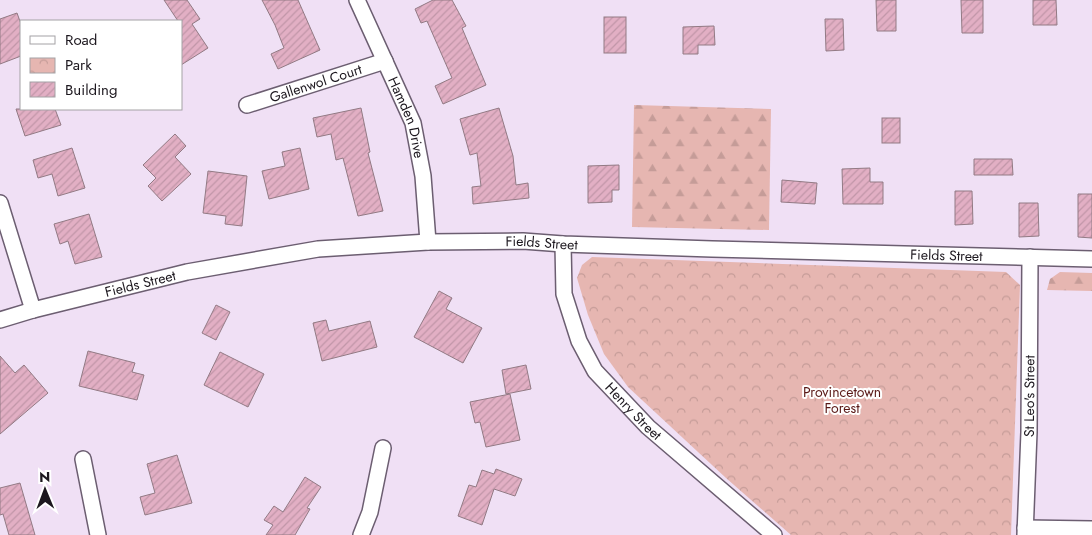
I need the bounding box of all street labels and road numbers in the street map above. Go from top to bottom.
street label: Gallenwol Court [267,59,365,107]
street label: Hamden Drive [383,73,429,160]
street label: Fields Street [505,231,579,255]
street label: Fields Street [910,244,983,266]
street label: Fields Street [103,265,178,302]
street label: St Leo's Street [1019,354,1039,437]
street label: Henry Street [601,378,667,445]

